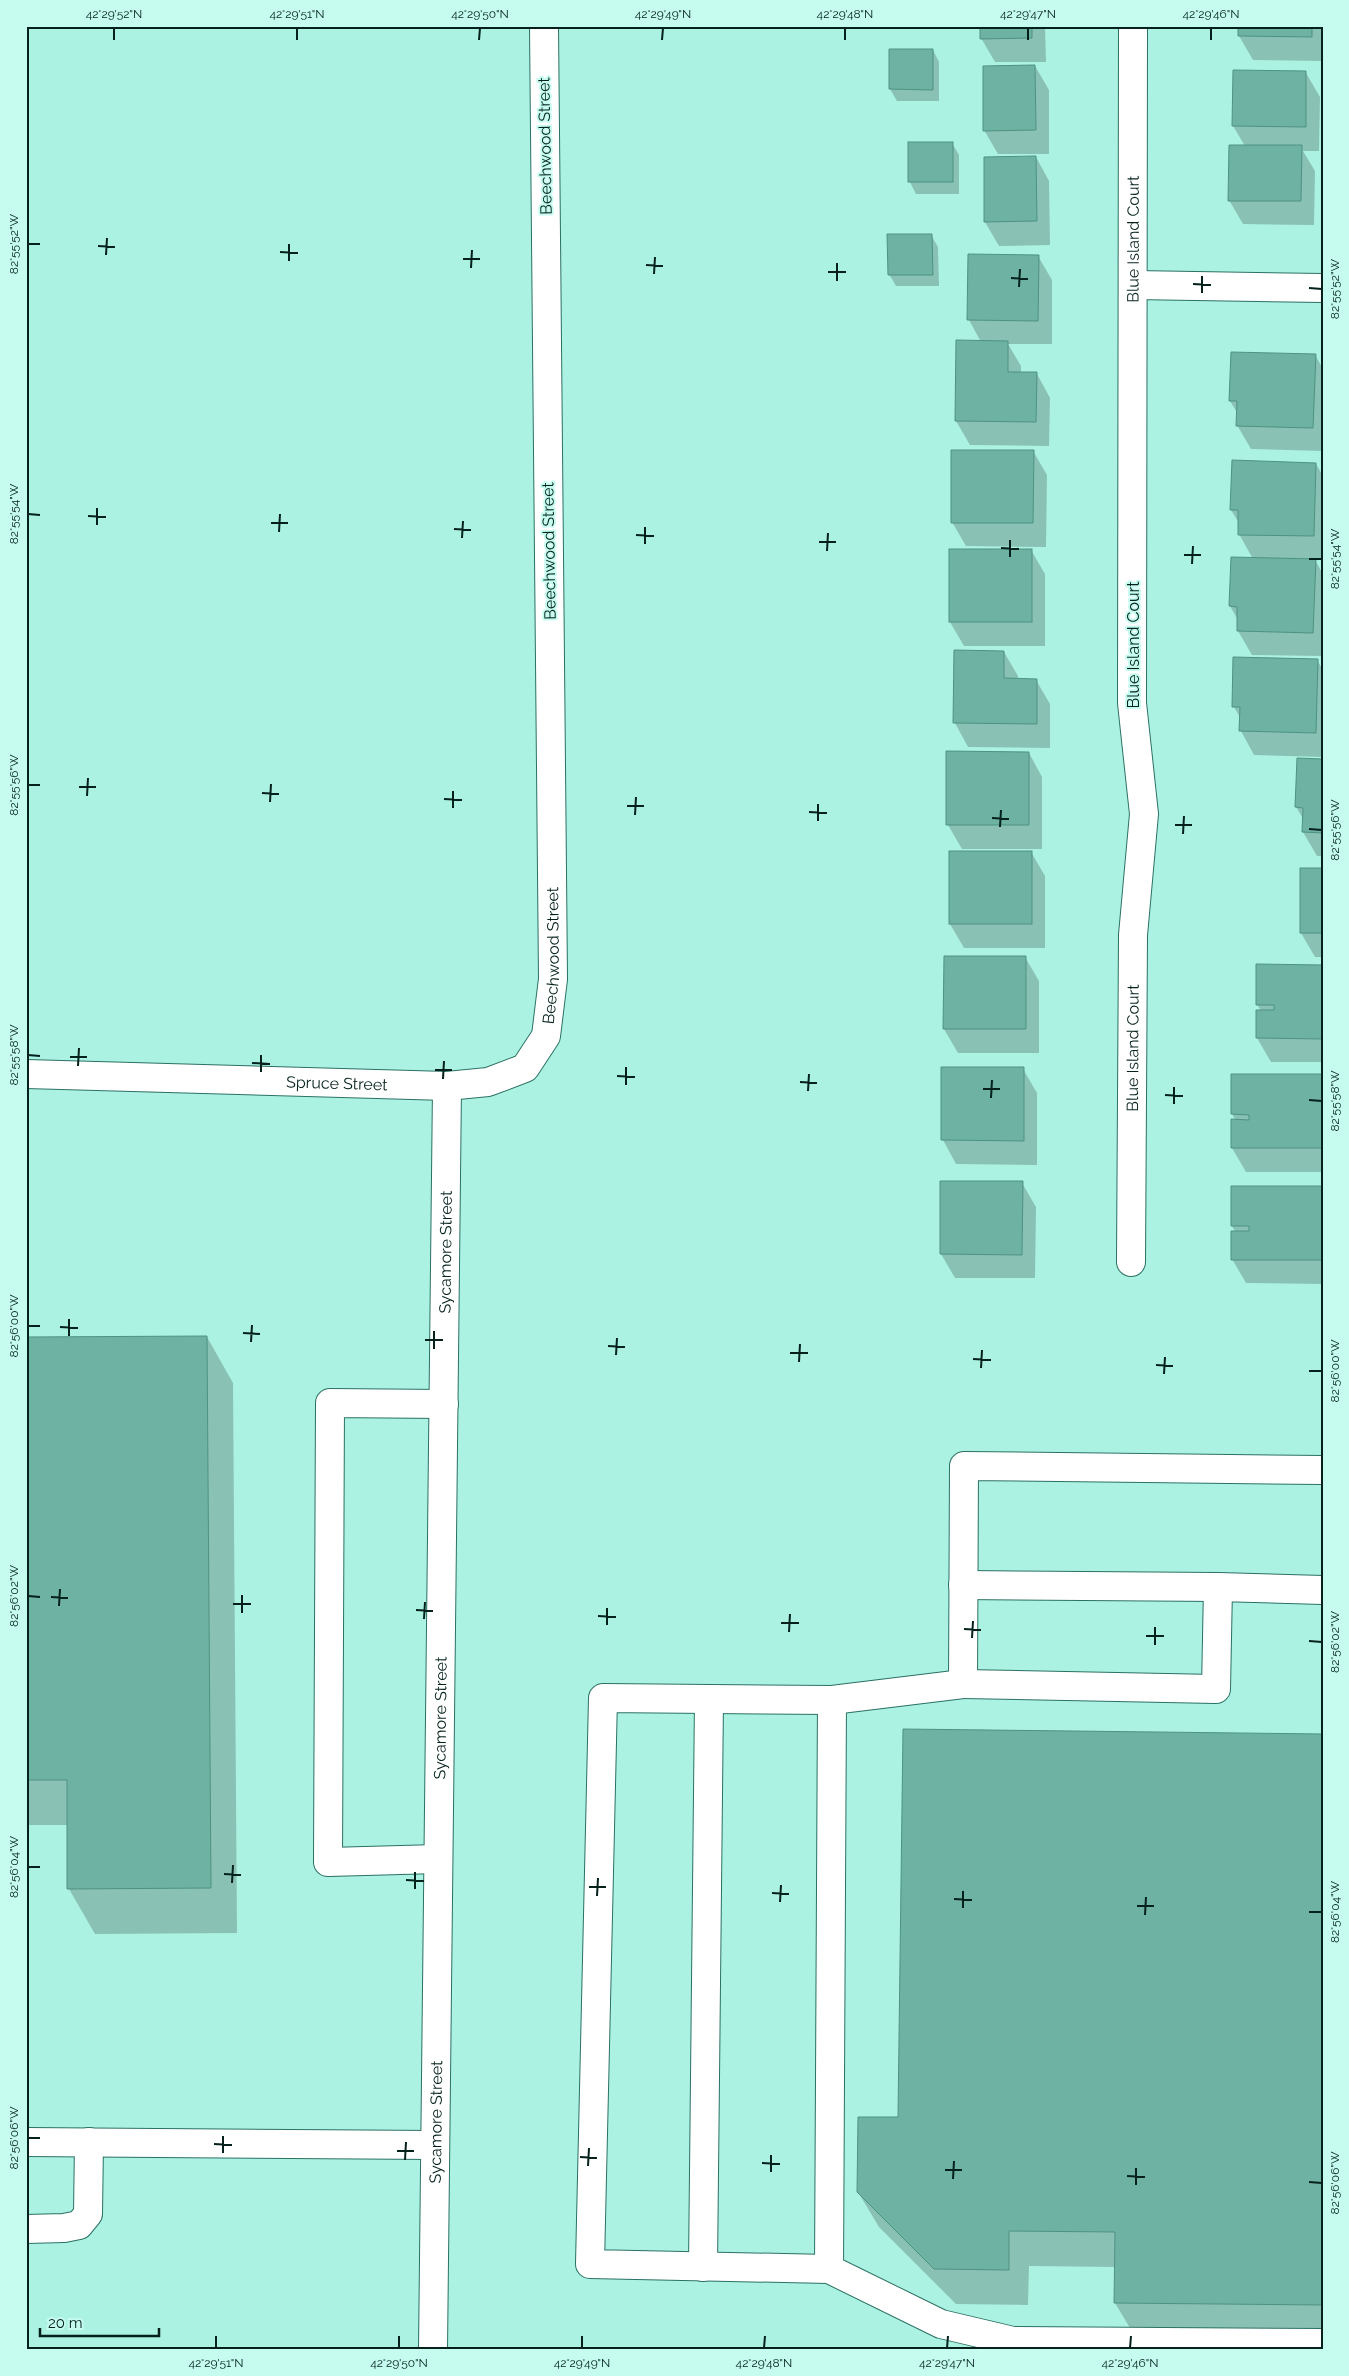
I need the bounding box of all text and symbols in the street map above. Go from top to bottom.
text: 42°29'52"N [86,7,142,21]
text: 42°29'51"N [269,7,325,21]
text: 42°29'50"N [451,7,509,21]
text: 42°29'49"N [635,7,691,21]
text: 42°29'48"N [817,7,873,21]
text: 42°29'47"N [1000,7,1056,21]
text: 42°29'46"N [1183,7,1239,21]
street label: Beechwood Street [534,76,556,215]
street label: Blue Island Court [1123,175,1142,303]
text: 82°55'52"W [7,213,21,274]
text: 82°55'52"W [1328,258,1342,319]
street label: Beechwood Street [538,481,560,620]
text: 82°55'54"W [7,483,21,544]
text: 82°55'54"W [1328,528,1342,589]
street label: Blue Island Court [1124,581,1143,709]
text: 82°55'56"W [7,754,21,816]
text: 82°55'56"W [1328,799,1342,861]
street label: Beechwood Street [538,886,563,1025]
street label: Blue Island Court [1122,984,1142,1112]
text: 82°55'58"W [7,1024,21,1086]
text: 82°55'58"W [1328,1070,1342,1132]
street label: Spruce Street [286,1072,388,1094]
street label: Sycamore Street [435,1190,455,1314]
text: 82°56'00"W [7,1294,21,1357]
text: 82°56'00"W [1328,1339,1342,1402]
text: 82°56'02"W [7,1565,21,1627]
text: 82°56'02"W [1328,1611,1342,1673]
street label: Sycamore Street [430,1656,450,1780]
text: 82°56'04"W [7,1835,21,1898]
text: 82°56'04"W [1328,1880,1342,1943]
street label: Sycamore Street [425,2060,446,2184]
text: 82°56'06"W [7,2106,21,2169]
text: 82°56'06"W [1328,2151,1342,2214]
scale bar [40,2306,159,2338]
text: 20 m [48,2314,83,2332]
text: 42°29'51"N [188,2356,244,2370]
text: 42°29'50"N [370,2356,428,2370]
text: 42°29'49"N [554,2356,610,2370]
text: 42°29'48"N [736,2356,792,2370]
text: 42°29'47"N [919,2356,975,2370]
text: 42°29'46"N [1102,2356,1158,2370]

